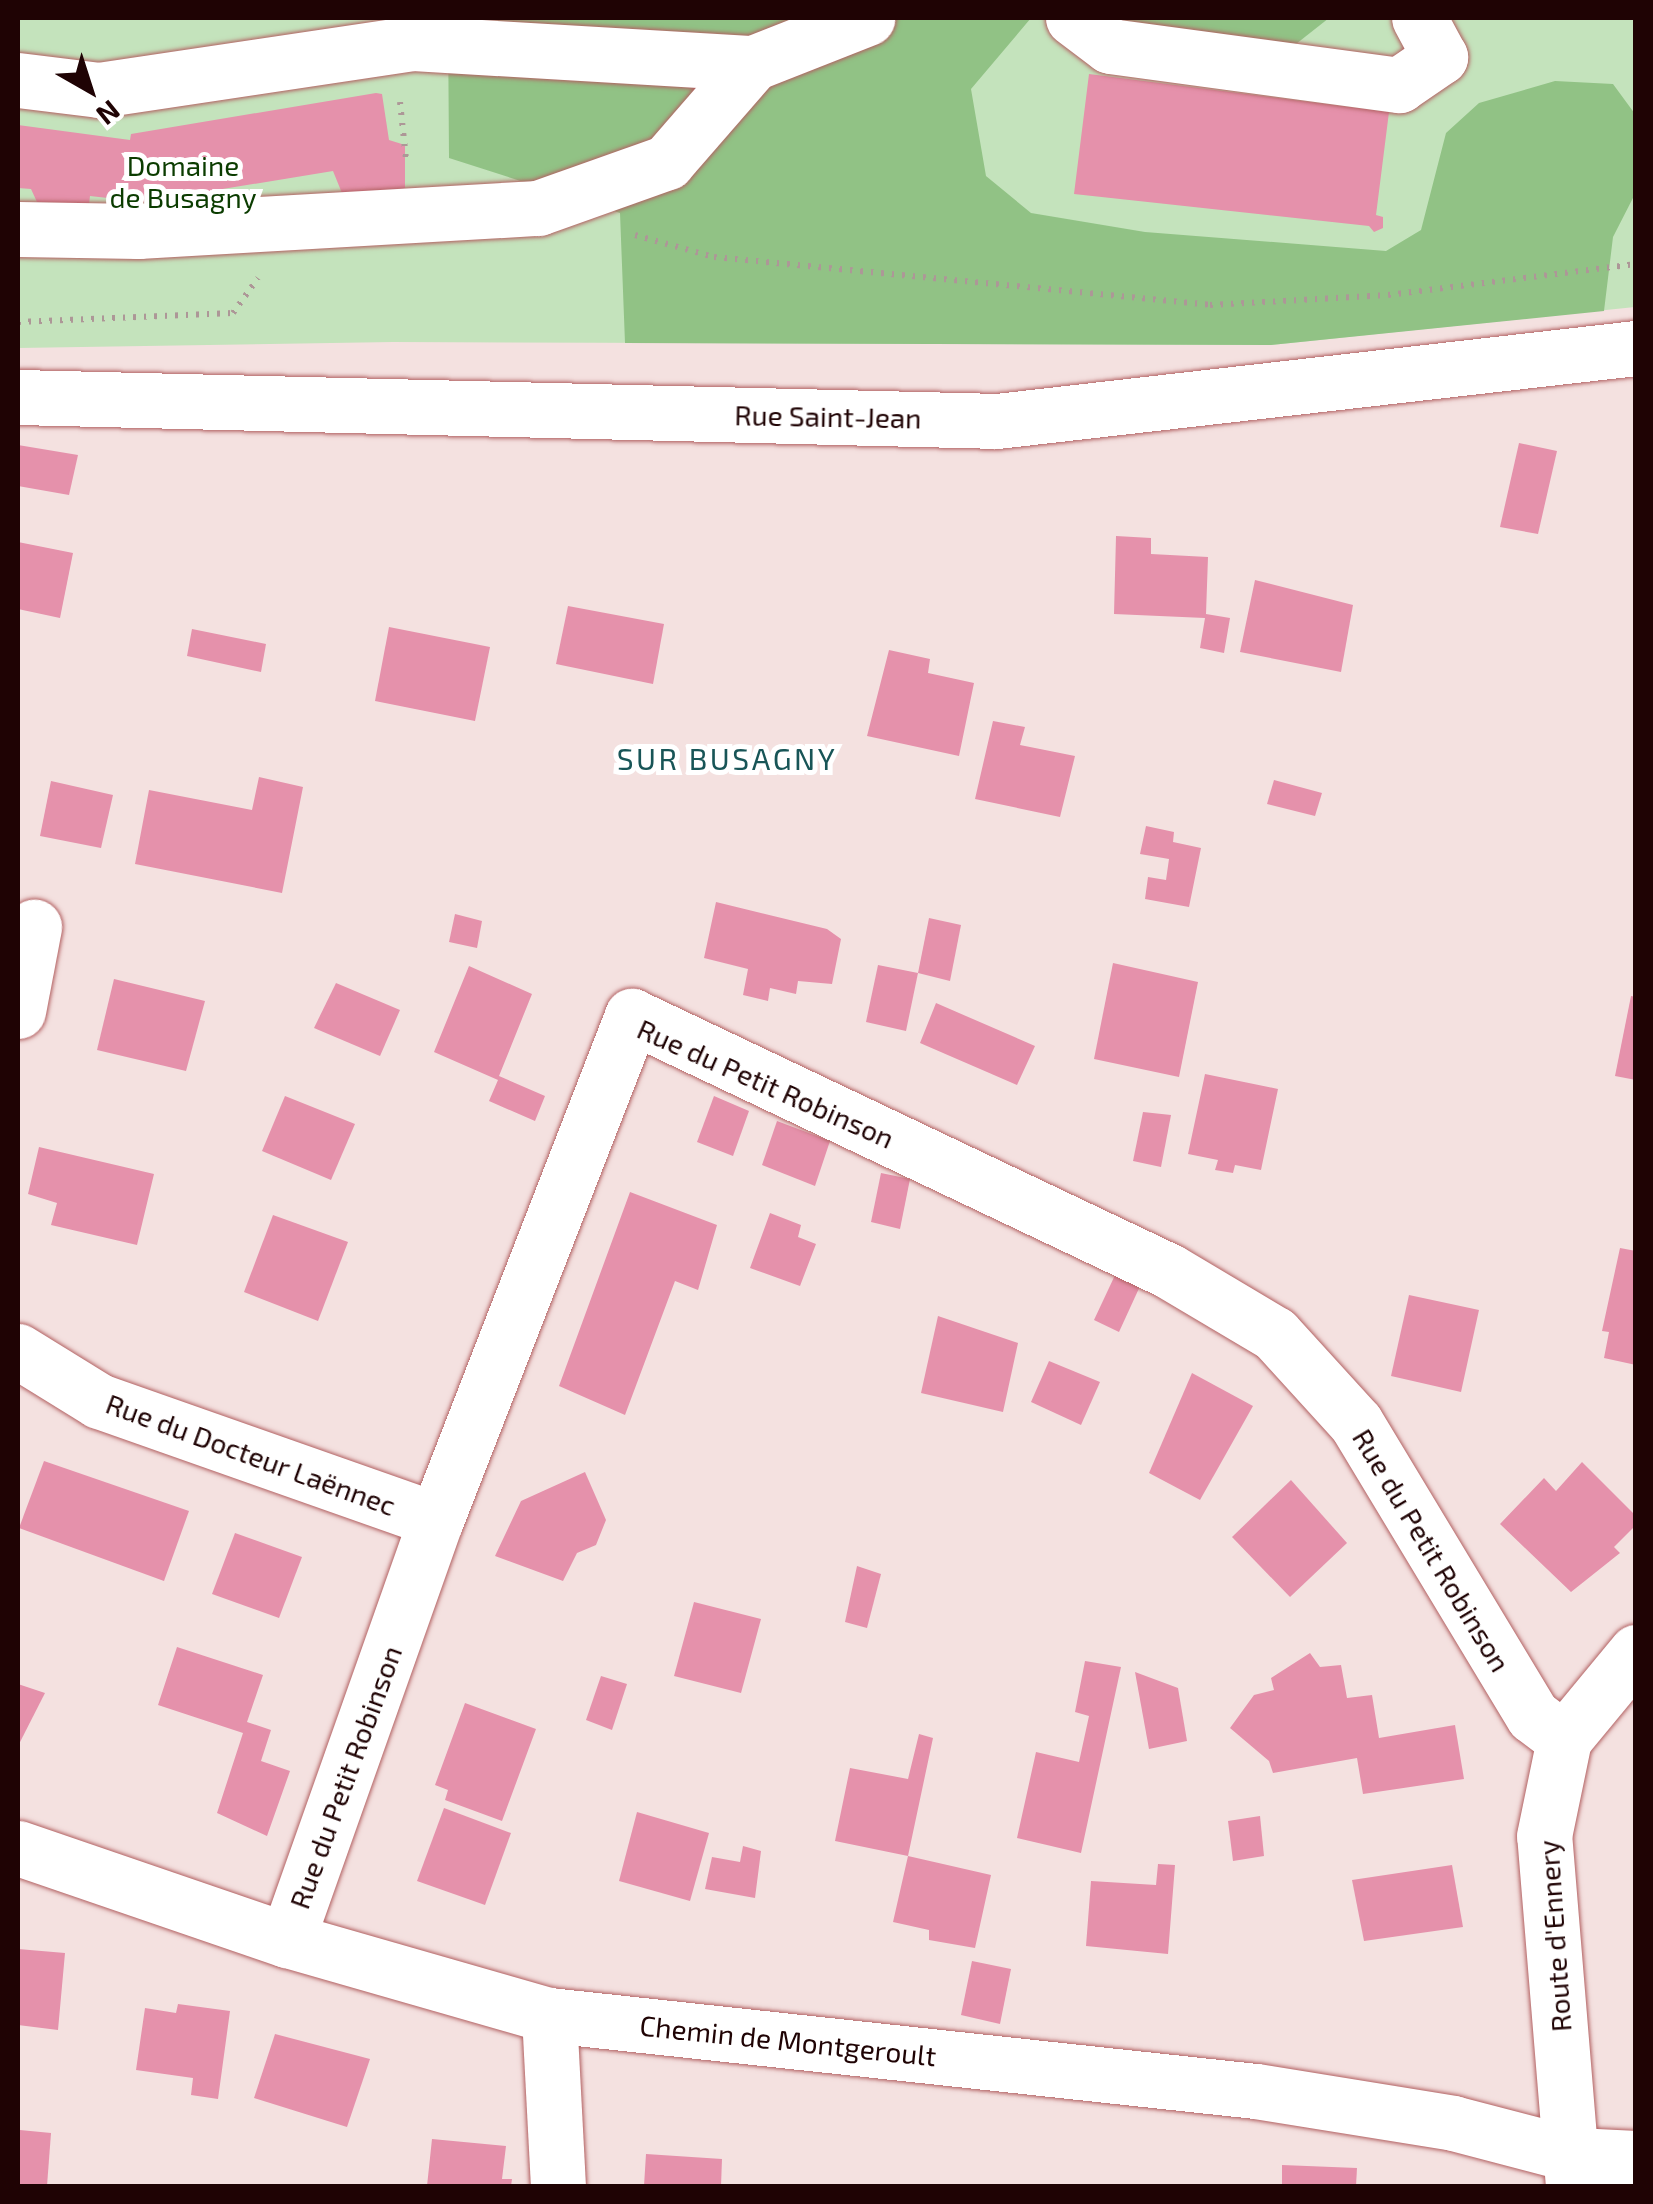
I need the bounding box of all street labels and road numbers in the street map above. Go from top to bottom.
street label: Rue Saint-Jean [734,398,922,434]
street label: Rue du Petit Robinson [632,1011,900,1155]
street label: Rue du Docteur Laënnec [101,1386,401,1522]
street label: Rue du Petit Robinson [1346,1422,1518,1678]
street label: Rue du Petit Robinson [282,1641,408,1913]
street label: Route d'Ennery [1531,1839,1577,2033]
street label: Chemin de Montgeroult [638,2008,938,2072]

